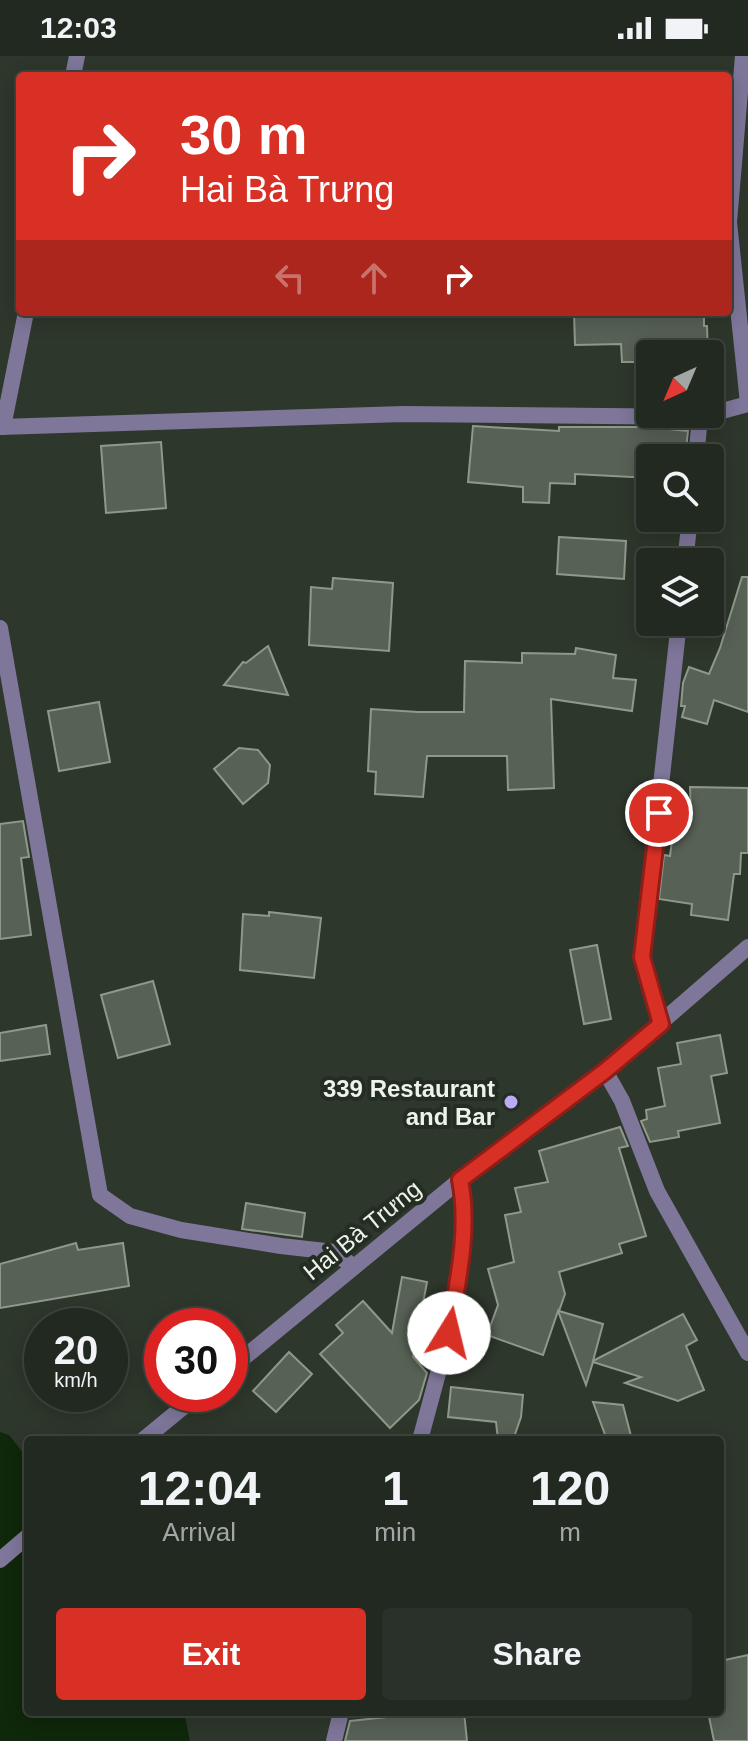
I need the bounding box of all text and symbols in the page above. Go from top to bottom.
text: 12:03 [40,11,117,44]
text: 30 m [180,103,308,166]
icon: right [48,104,152,208]
text: Hai Bà Trưng [180,169,394,210]
icon: left [268,256,312,300]
icon: ahead [352,256,396,300]
icon: right [436,256,480,300]
north arrow [636,340,724,428]
map controls [636,340,724,636]
button: search [636,444,724,532]
button: layers [636,548,724,636]
pin [625,779,693,847]
icon: arrive [637,791,681,835]
place label: 339 Restaurant and Bar [323,1075,495,1130]
marker: 339 Restaurant and Bar [502,1093,520,1111]
street label: Hai Bà Trưng [298,1175,426,1285]
position arrow [407,1291,491,1375]
speed limit sign: 30 [144,1308,248,1412]
text: 20 [54,1328,98,1372]
text: km/h [54,1369,98,1391]
text: 12:04 [138,1462,261,1515]
text: 1 [382,1462,409,1515]
text: 120 [530,1462,610,1515]
text: Arrival [162,1517,236,1547]
text: min [374,1517,416,1547]
text: m [559,1517,581,1547]
button: Exit [56,1608,366,1700]
button: Share [382,1608,692,1700]

